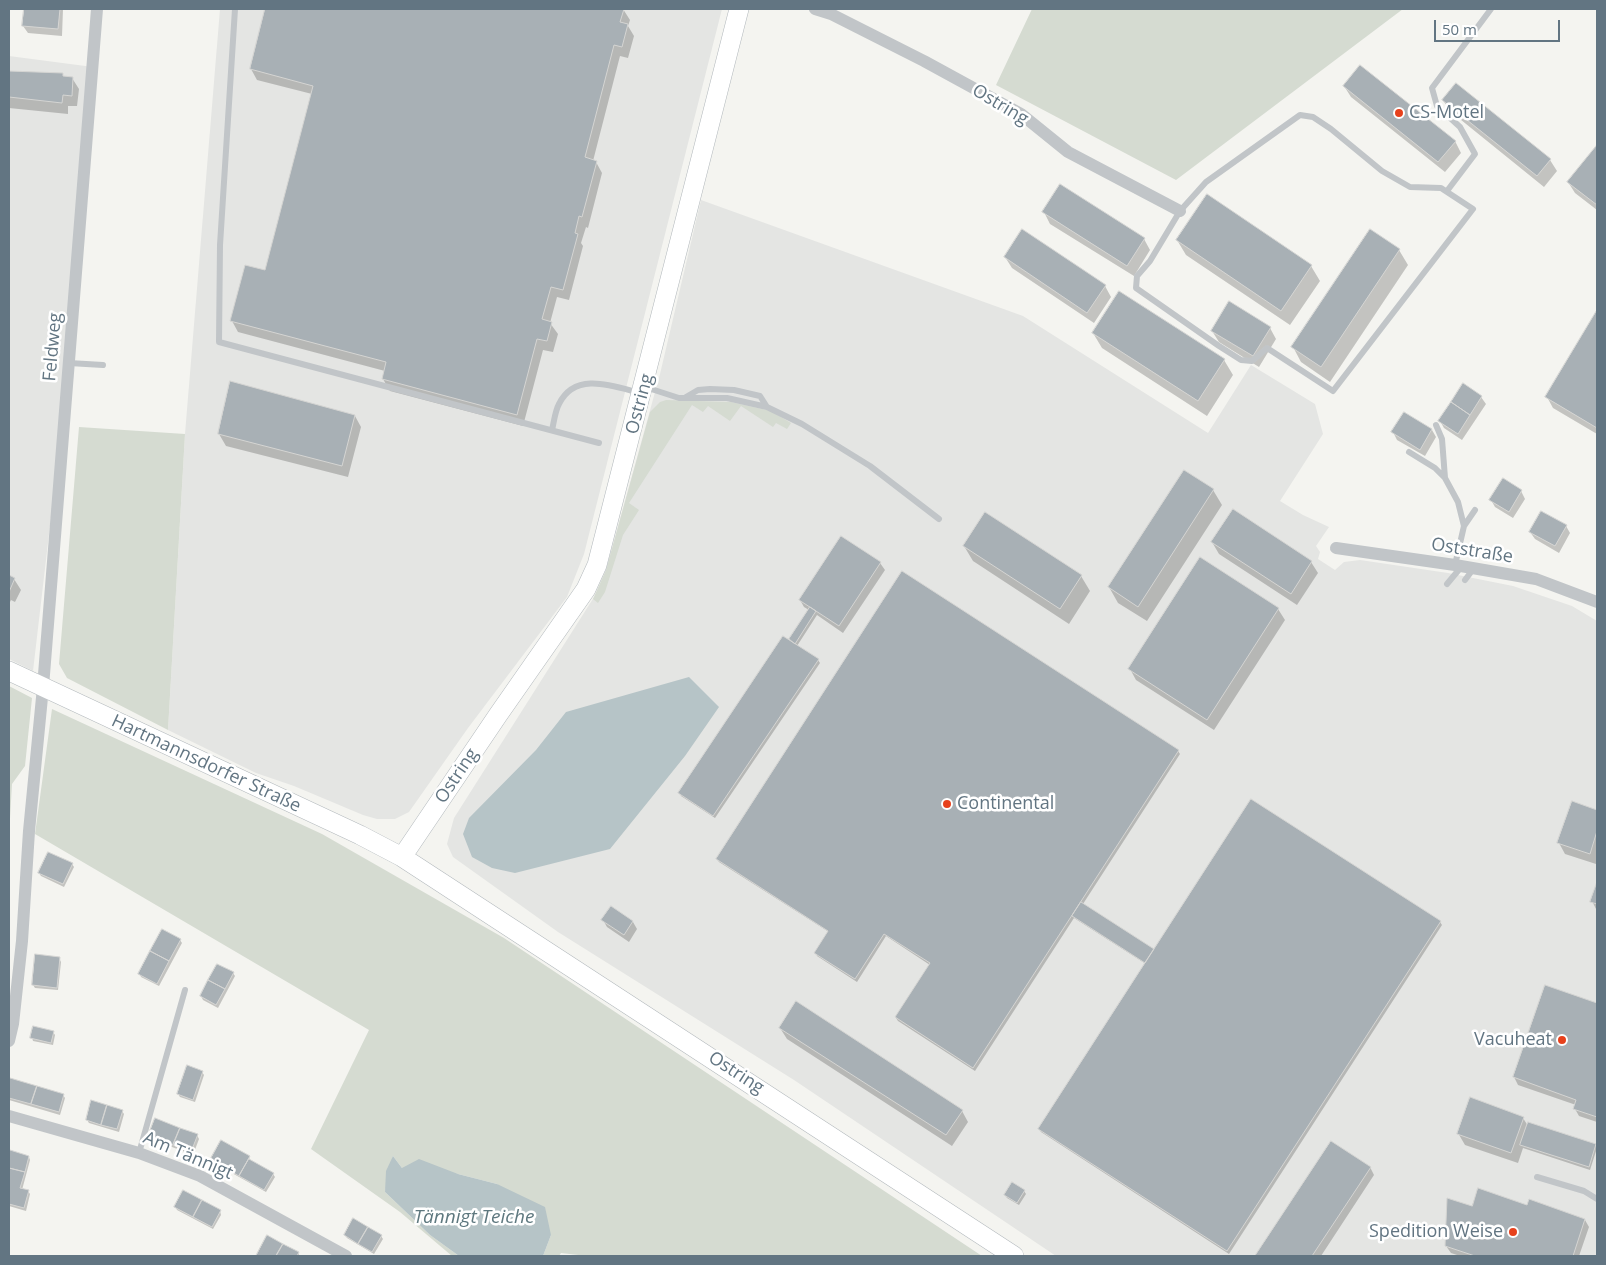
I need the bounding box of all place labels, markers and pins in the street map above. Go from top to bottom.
place label: CS-Motel [1409,102,1484,124]
marker: CS-Motel [1393,107,1405,119]
place label: Continental [957,793,1054,815]
marker: Continental [941,798,953,810]
place label: Vacuheat [1474,1029,1552,1051]
marker: Vacuheat [1556,1034,1568,1046]
place label: Spedition Weise [1369,1221,1503,1243]
marker: Spedition Weise [1507,1226,1519,1238]

